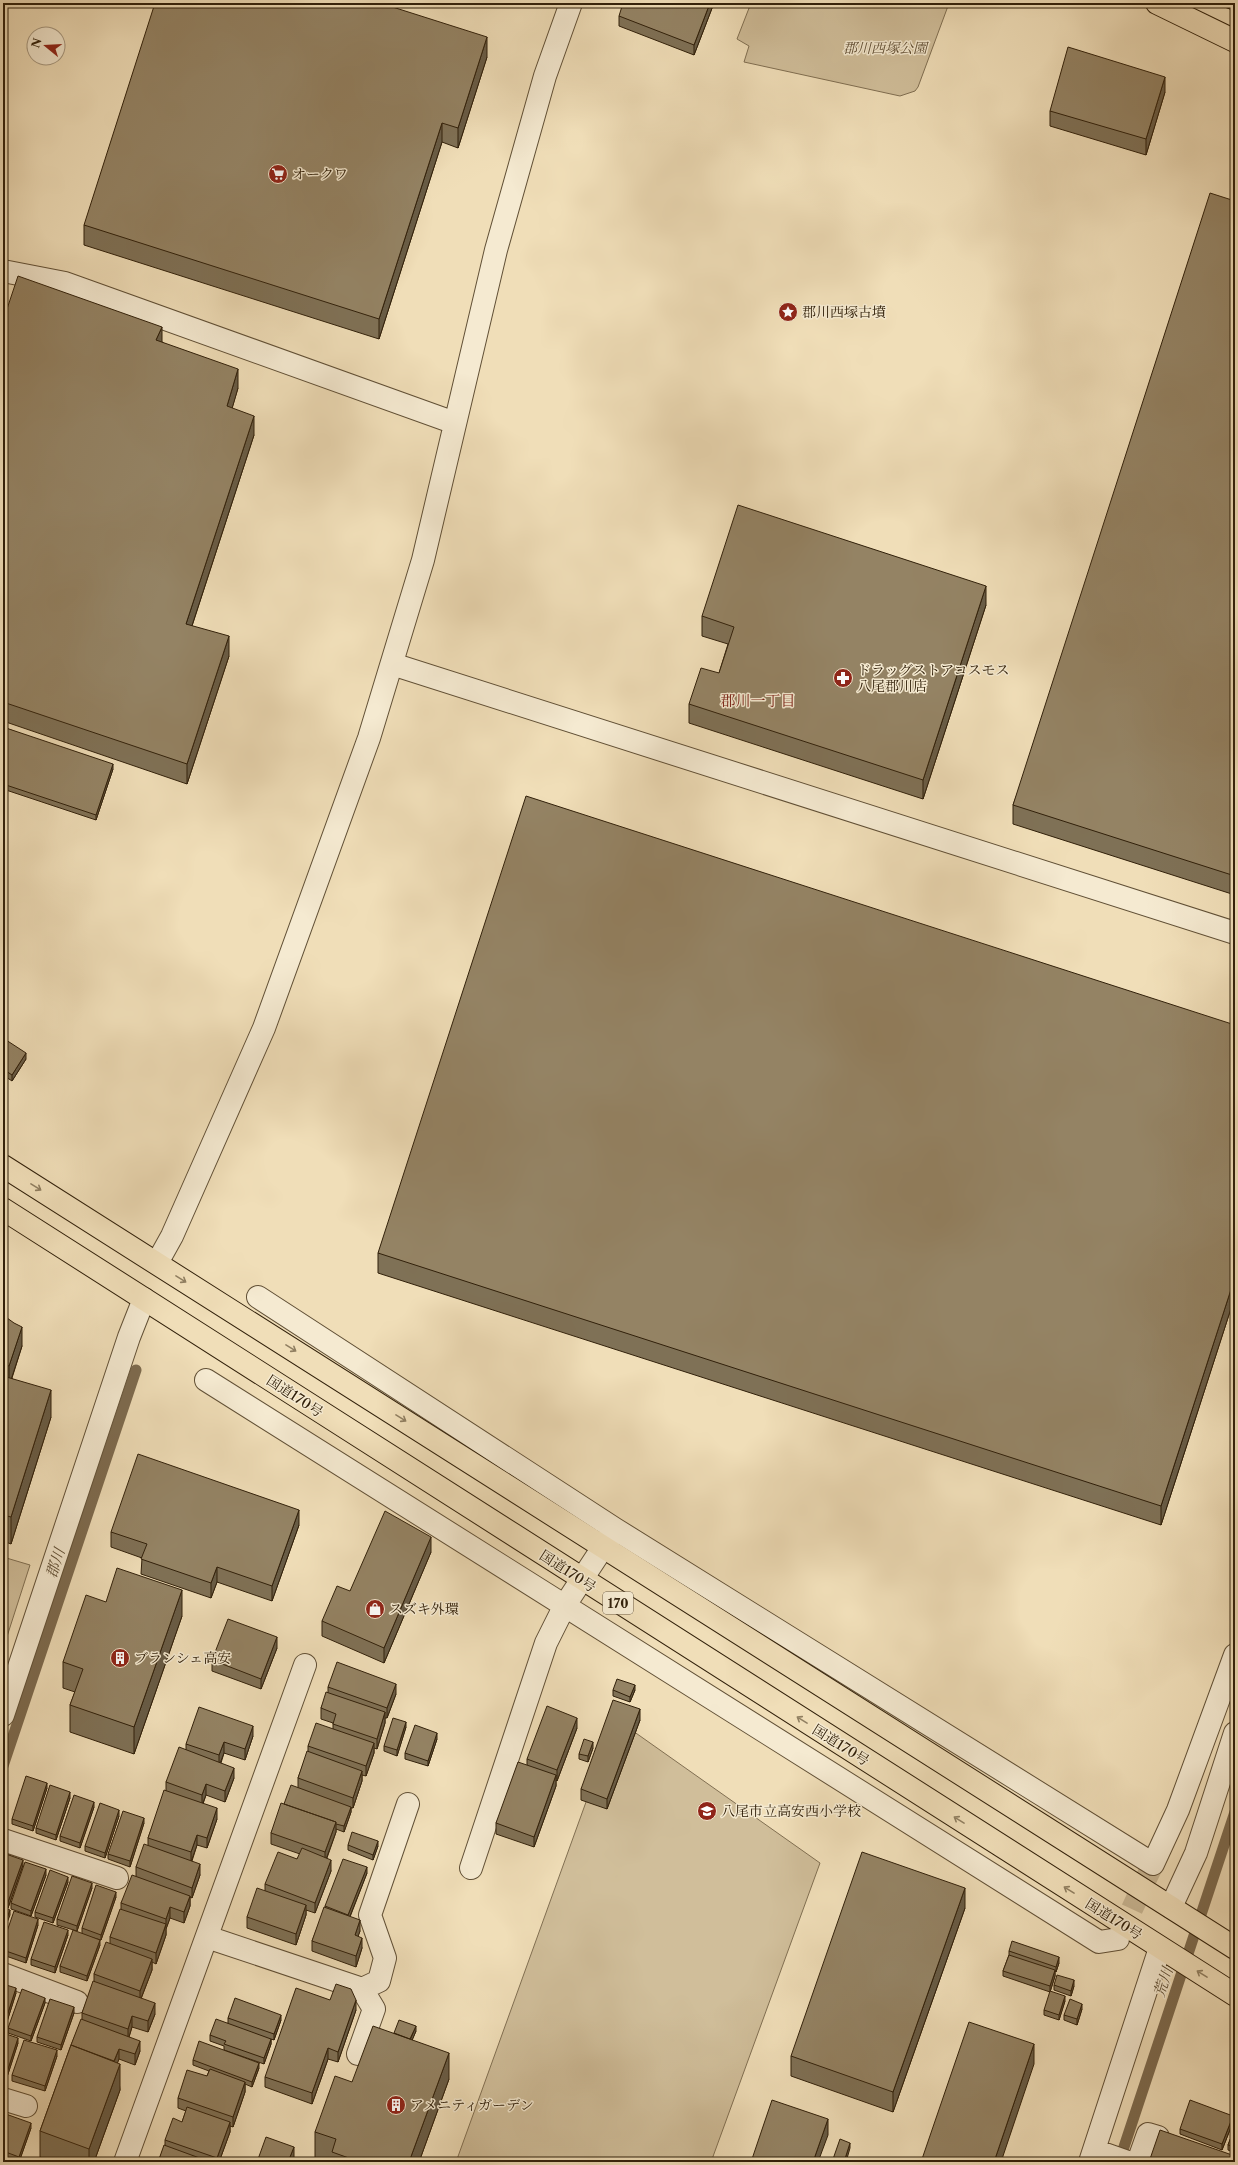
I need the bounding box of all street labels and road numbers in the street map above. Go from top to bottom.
street label: 国道170号 [263,1371,327,1421]
street label: 国道170号 [536,1546,600,1596]
road number: 170 [603,1592,633,1614]
street label: 国道170号 [809,1720,873,1770]
street label: 国道170号 [1082,1894,1146,1944]

